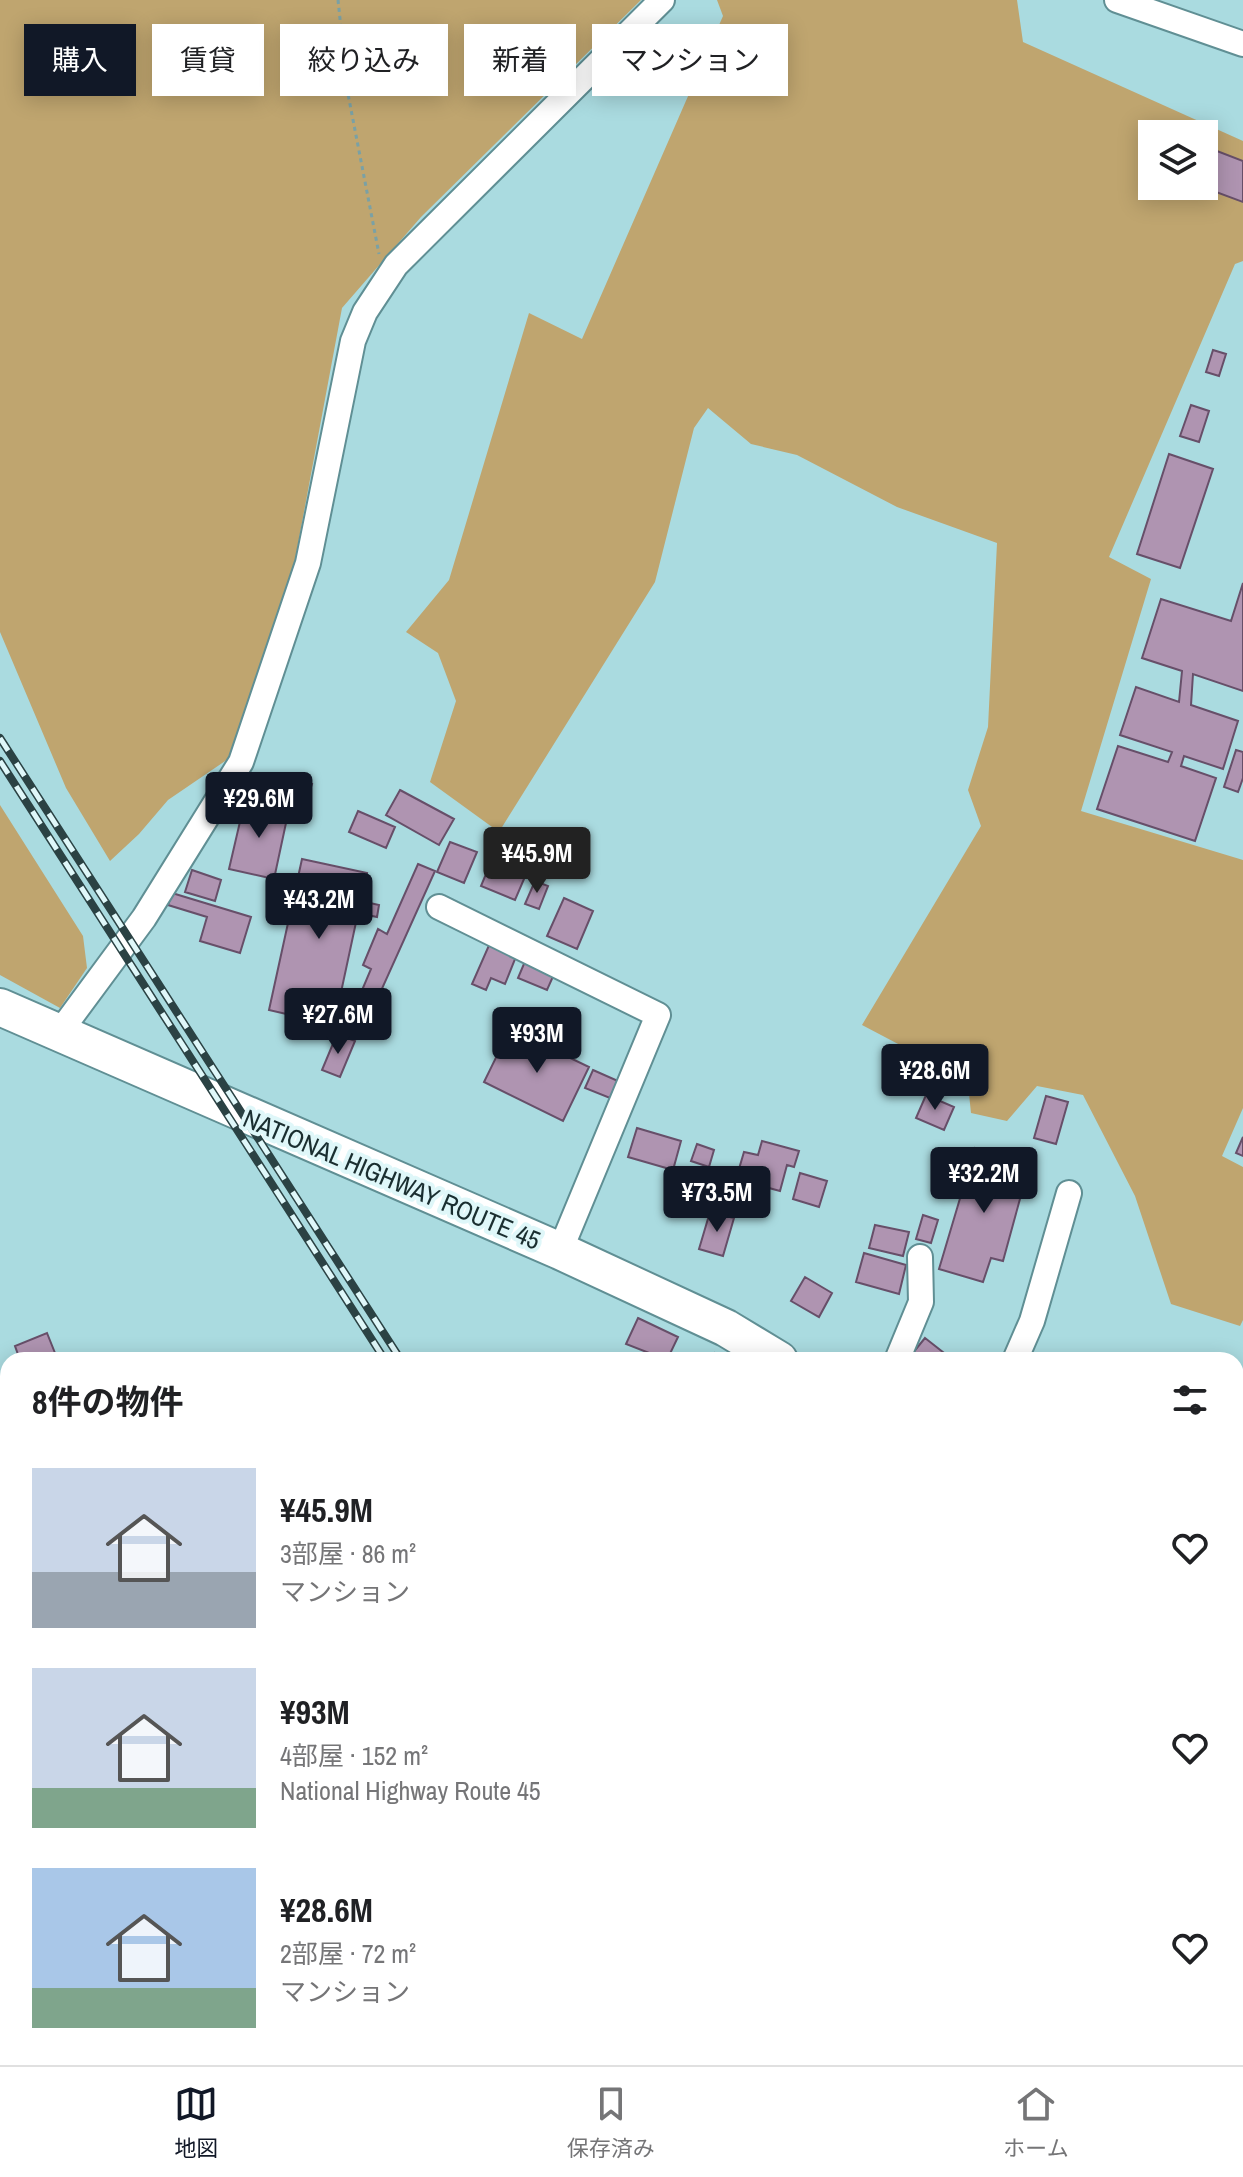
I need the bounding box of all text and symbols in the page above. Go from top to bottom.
chip: 購入 [24,24,136,96]
chip: 賃貸 [152,24,264,96]
chip: 絞り込み [280,24,448,96]
chip: 新着 [464,24,576,96]
chip: マンション [592,24,788,96]
map controls [1138,120,1218,200]
button: layers [1138,120,1218,200]
pin: ¥29.6M [194,772,324,840]
text: ¥29.6M [223,780,295,815]
pin: ¥45.9M [472,827,602,895]
text: ¥45.9M [501,835,573,870]
pin: ¥43.2M [254,873,384,941]
text: ¥43.2M [283,881,355,916]
pin: ¥27.6M [273,988,403,1056]
text: ¥27.6M [302,996,374,1031]
pin: ¥93M [490,1007,584,1075]
text: ¥93M [510,1015,564,1050]
pin: ¥28.6M [870,1044,1000,1112]
text: ¥28.6M [899,1052,971,1087]
street label: NATIONAL HIGHWAY ROUTE 45 [238,1100,546,1258]
pin: ¥32.2M [919,1147,1049,1215]
text: ¥32.2M [948,1155,1020,1190]
pin: ¥73.5M [652,1166,782,1234]
text: ¥73.5M [681,1174,753,1209]
icon: filters [1168,1378,1212,1422]
text: 8件の物件 [32,1379,184,1425]
text: ¥45.9M [280,1487,373,1533]
icon: home [96,1500,192,1596]
icon: heart [1168,1526,1212,1570]
text: 3部屋 · 86 m² [280,1536,416,1571]
text: マンション [280,1574,410,1609]
text: ¥93M [280,1689,350,1735]
icon: home [96,1700,192,1796]
icon: heart [1168,1726,1212,1770]
text: 4部屋 · 152 m² [280,1738,428,1773]
text: National Highway Route 45 [280,1773,541,1808]
text: ¥28.6M [280,1887,373,1933]
icon: home [96,1900,192,1996]
icon: heart [1168,1926,1212,1970]
text: 2部屋 · 72 m² [280,1936,416,1971]
text: マンション [280,1974,410,2009]
tab: 地図 [174,2082,218,2163]
tab: 保存済み [567,2082,655,2163]
tab: ホーム [1003,2082,1069,2163]

